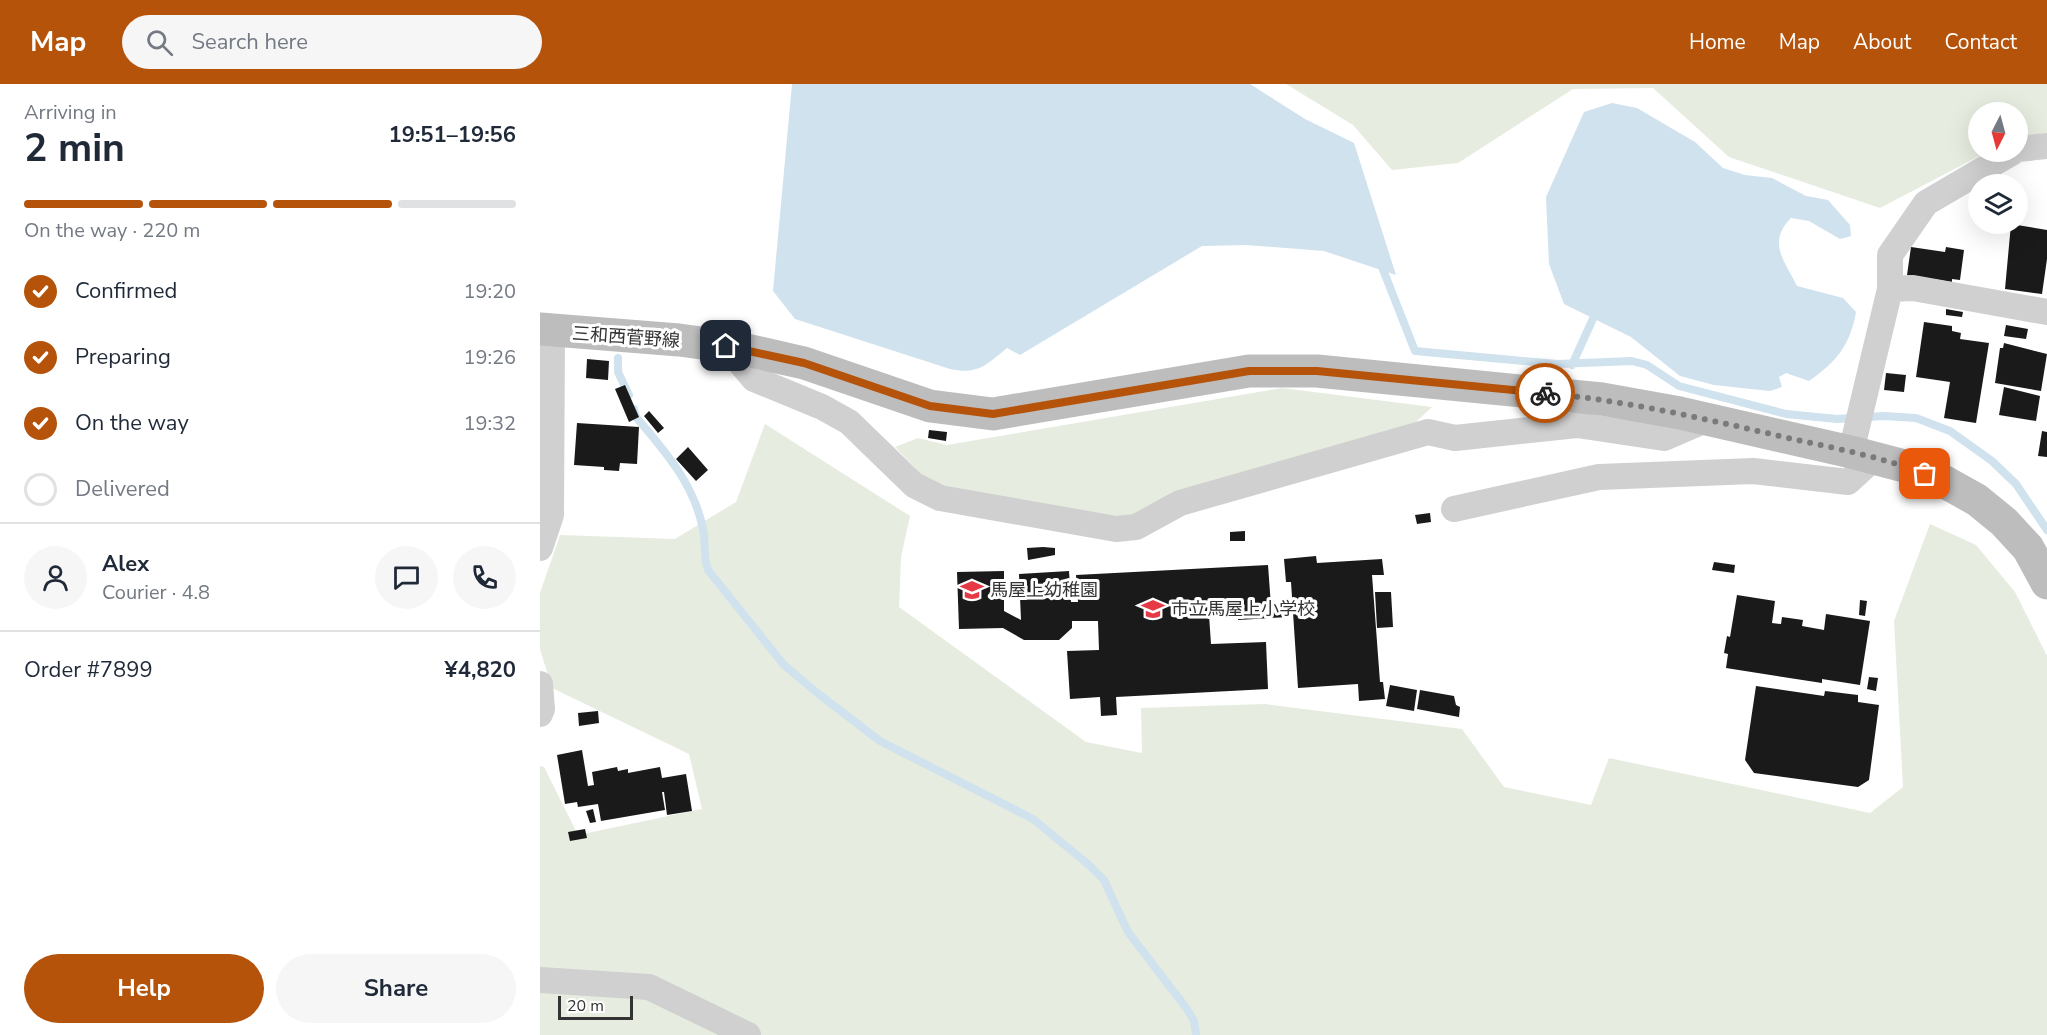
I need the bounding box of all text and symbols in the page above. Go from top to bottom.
search box [122,15,542,69]
text: Map [30,23,86,61]
icon: search [143,26,176,59]
text: Search here [191,27,308,57]
text: Home [1689,28,1746,56]
text: Map [1779,28,1820,56]
text: About [1853,28,1911,56]
text: Contact [1944,28,2017,56]
text: Arriving in [24,99,117,126]
north arrow [1968,102,2028,162]
map controls [1968,102,2028,234]
text: 19:51–19:56 [388,120,516,150]
text: 2 min [24,122,125,175]
button: layers [1968,174,2028,234]
text: On the way · 220 m [24,217,200,244]
icon: check [24,275,57,308]
text: Confirmed [75,276,177,306]
text: 19:20 [463,278,516,305]
pin [700,320,751,371]
street label: 三和西菅野線 [571,321,681,353]
icon: home [709,329,742,362]
icon: check [24,341,57,374]
text: Preparing [75,342,171,372]
text: 19:26 [463,344,516,371]
courier [1515,363,1575,423]
icon: bike [1529,377,1562,410]
icon: check [24,407,57,440]
text: On the way [75,408,189,438]
text: 19:32 [463,410,516,437]
pin [1899,448,1950,499]
icon: bag [1908,457,1941,490]
text: Delivered [75,474,170,504]
button: person [24,546,87,609]
button: chat [375,546,438,609]
button: phone [453,546,516,609]
text: Alex [102,549,149,579]
school or university icon: 馬屋上幼稚園 [959,577,985,603]
place label: 馬屋上幼稚園 [990,578,1098,602]
text: Courier · 4.8 [102,579,210,606]
school or university icon: 市立馬屋上小学校 [1140,596,1166,622]
place label: 市立馬屋上小学校 [1171,597,1315,621]
text: Order #7899 [24,655,153,685]
text: ¥4,820 [445,655,516,685]
button: Help [24,954,264,1023]
button: Share [276,954,516,1023]
scale bar [558,993,633,1020]
text: 20 m [567,995,604,1017]

